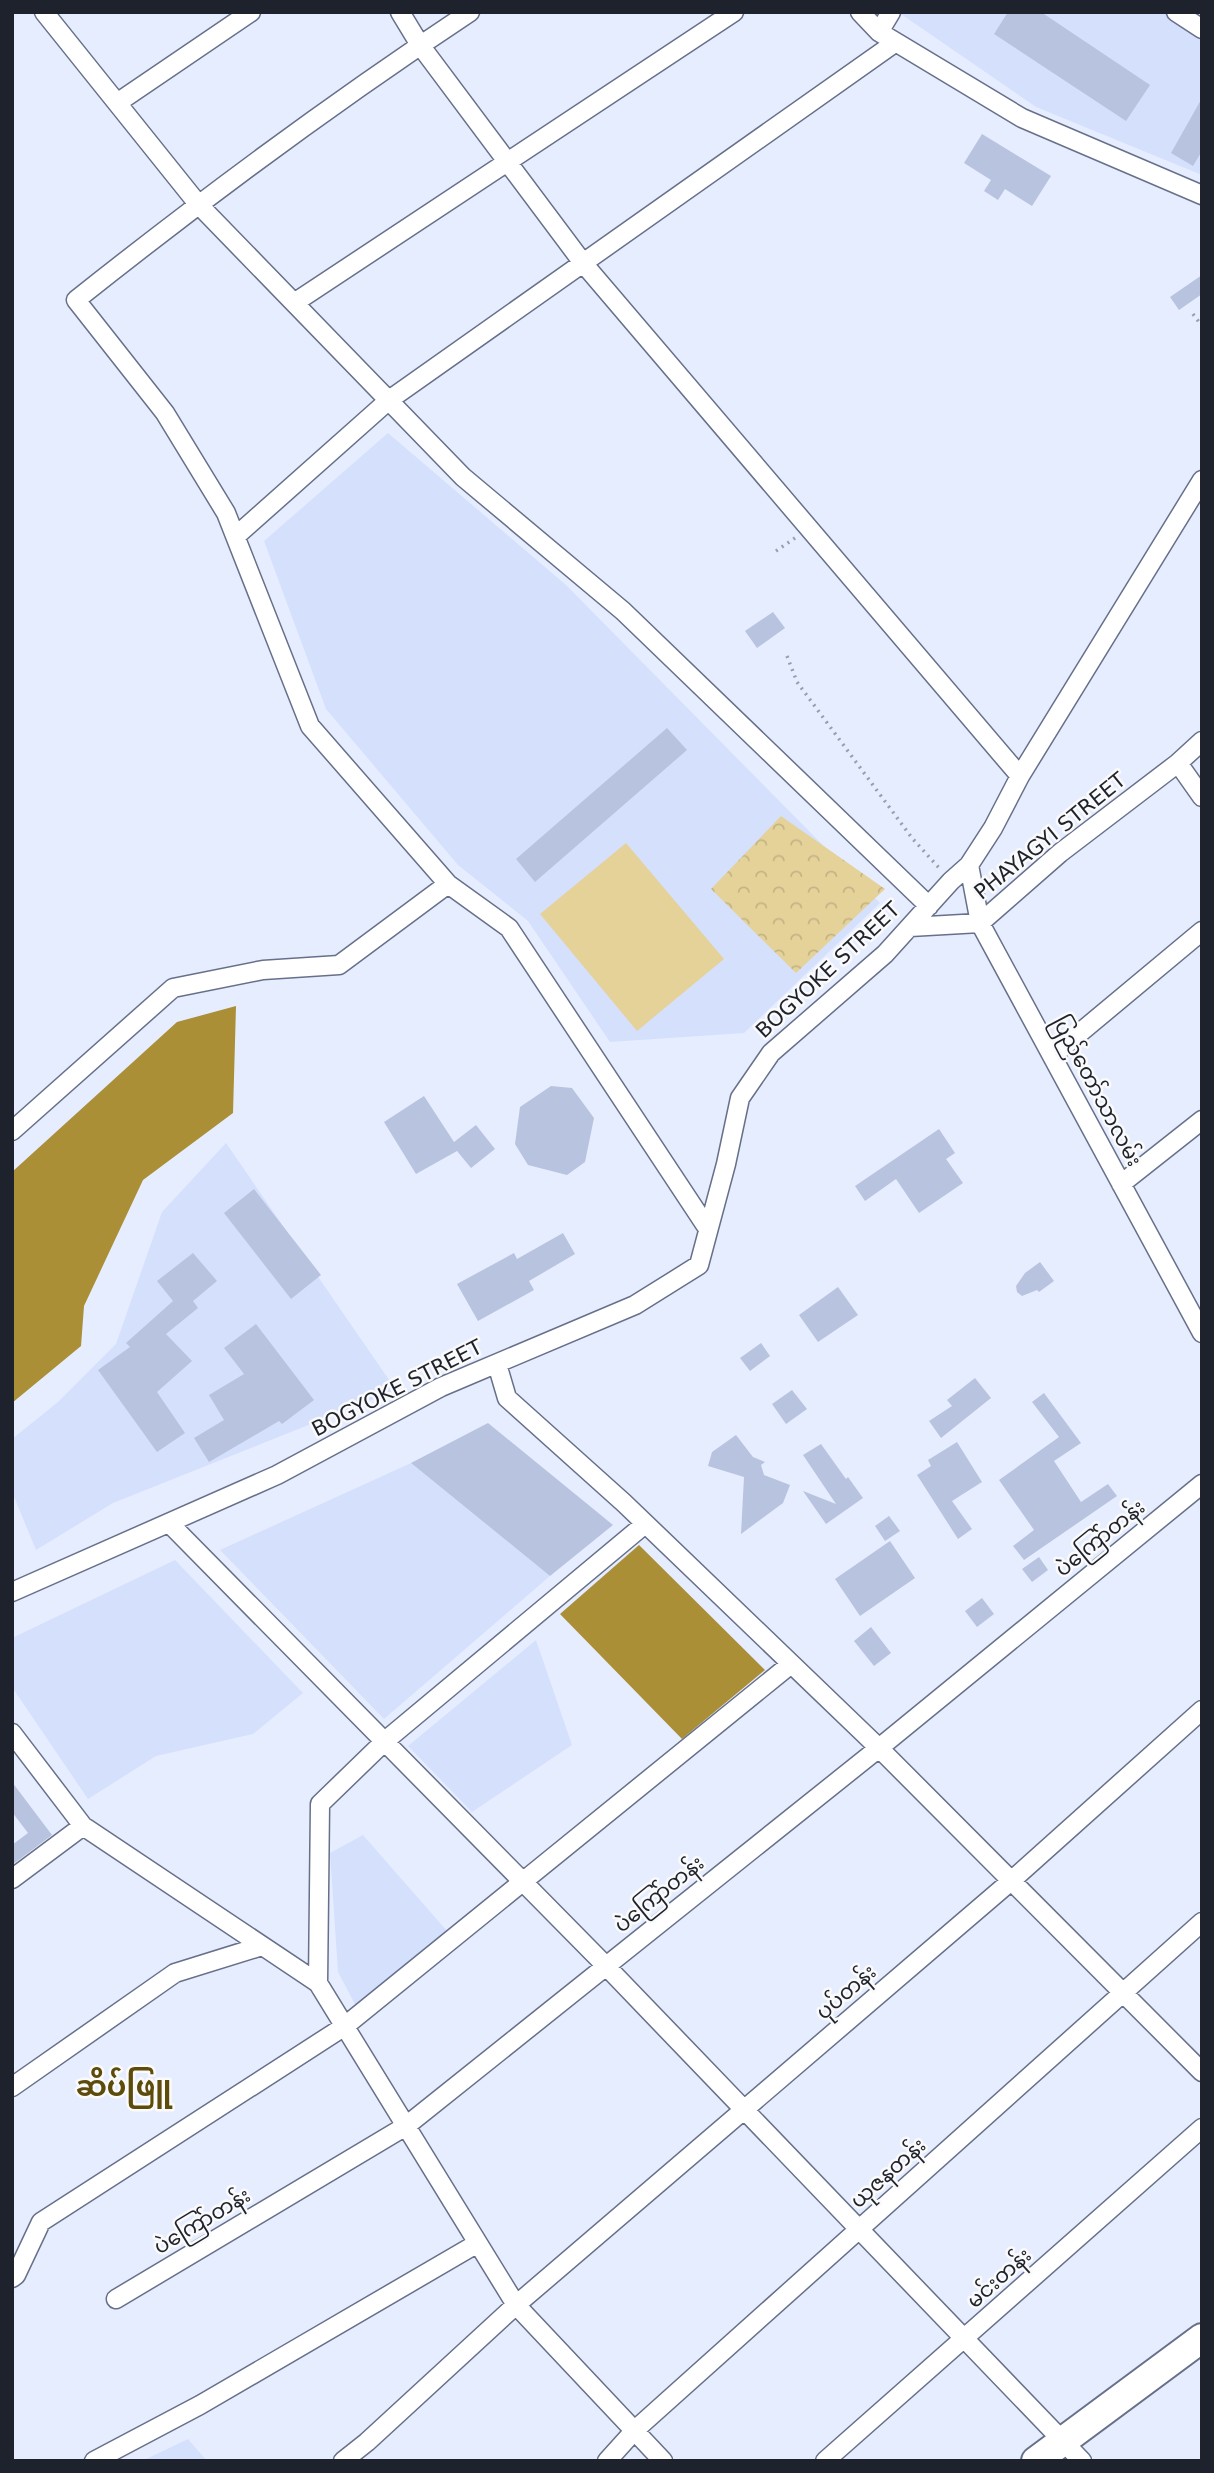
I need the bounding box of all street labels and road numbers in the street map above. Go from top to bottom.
street label: PHAYAGYI STREET [970,768,1131,904]
street label: BOGYOKE STREET [751,897,905,1043]
street label: ပြည်တော်သာလမ်း [1043,1010,1150,1173]
street label: BOGYOKE STREET [308,1335,486,1441]
street label: ပဲကြော်တန်း [1048,1492,1153,1585]
street label: ပဲကြော်တန်း [607,1848,712,1941]
street label: ပုပ်တန်း [809,1957,884,2028]
street label: ယုဇနတန်း [843,2130,934,2217]
street label: ပဲကြော်တန်း [147,2179,257,2263]
street label: မင်းတန်း [959,2240,1039,2317]

